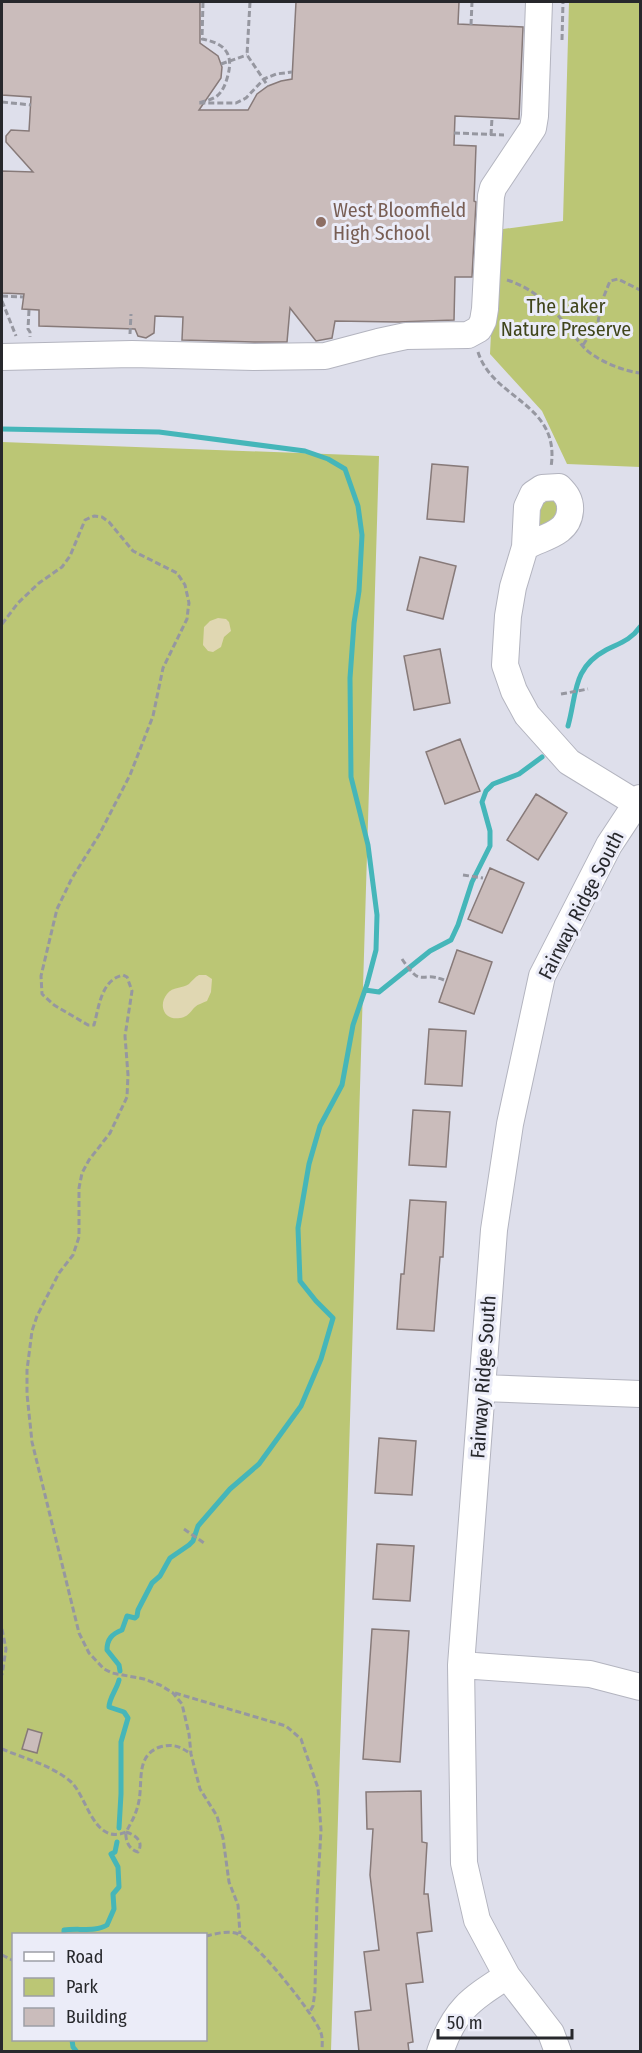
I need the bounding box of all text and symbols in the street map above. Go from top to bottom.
place label: West Bloomfield High School [333,198,466,245]
marker: West Bloomfield High School [314,215,328,229]
park label: The Laker Nature Preserve [501,294,631,341]
street label: Fairway Ridge South [533,827,629,983]
street label: Fairway Ridge South [465,1295,501,1459]
legend [12,1933,207,2041]
text: Road [66,1946,103,1968]
text: Park [66,1976,99,1998]
scale bar [438,2002,572,2040]
text: Building [66,2006,127,2028]
text: 50 m [447,2012,483,2034]

